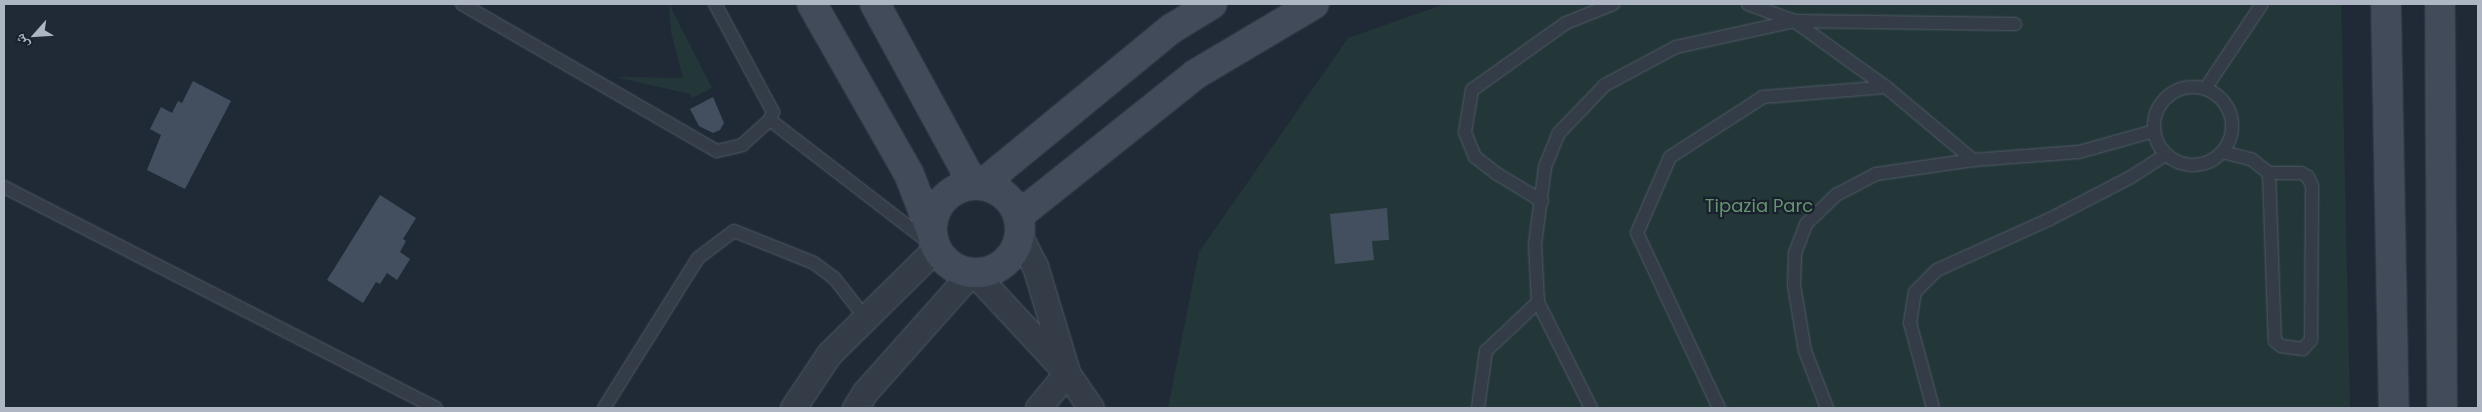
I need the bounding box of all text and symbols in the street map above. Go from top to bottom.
north arrow [10,10,60,60]
text: ش [9,31,34,53]
park label: Tipazia Parc [1705,195,1813,217]

